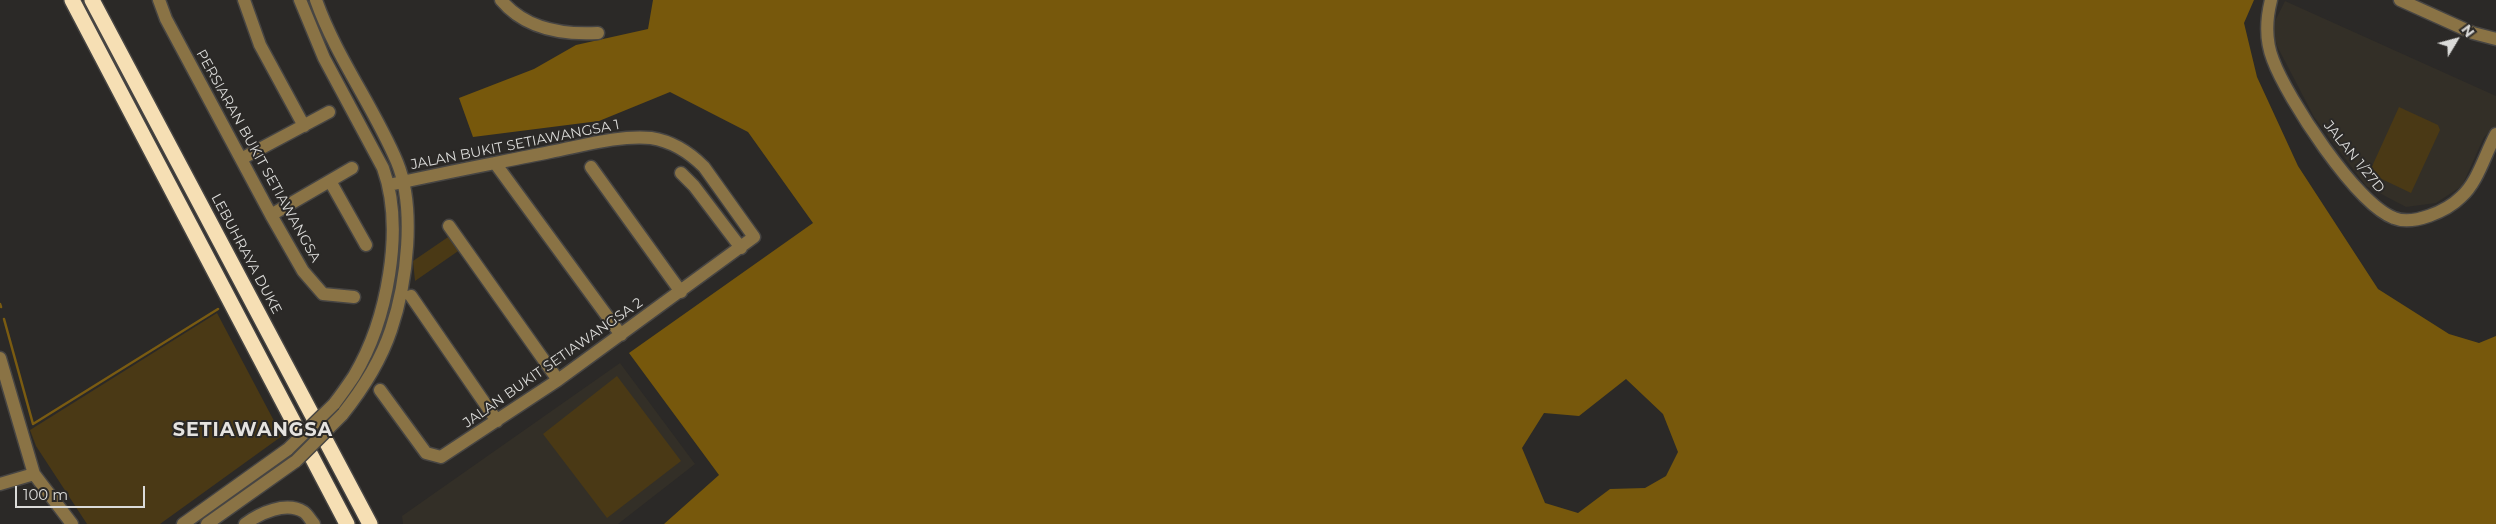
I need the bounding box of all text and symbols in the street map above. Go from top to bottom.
north arrow [2431,15,2481,65]
text: N [2457,21,2479,41]
street label: PERSIARAN BUKIT SETIAWANGSA [192,47,324,265]
street label: JALAN BUKIT SETIAWANGSA 1 [409,117,621,173]
street label: JALAN 1/27D [2320,118,2388,196]
street label: LEBUHRAYA DUKE [207,191,285,317]
street label: JALAN BUKIT SETIAWANGSA 2 [460,294,646,432]
district label: SETIAWANGSA [171,419,335,441]
scale bar [18,476,148,508]
text: 100 m [23,485,68,504]

